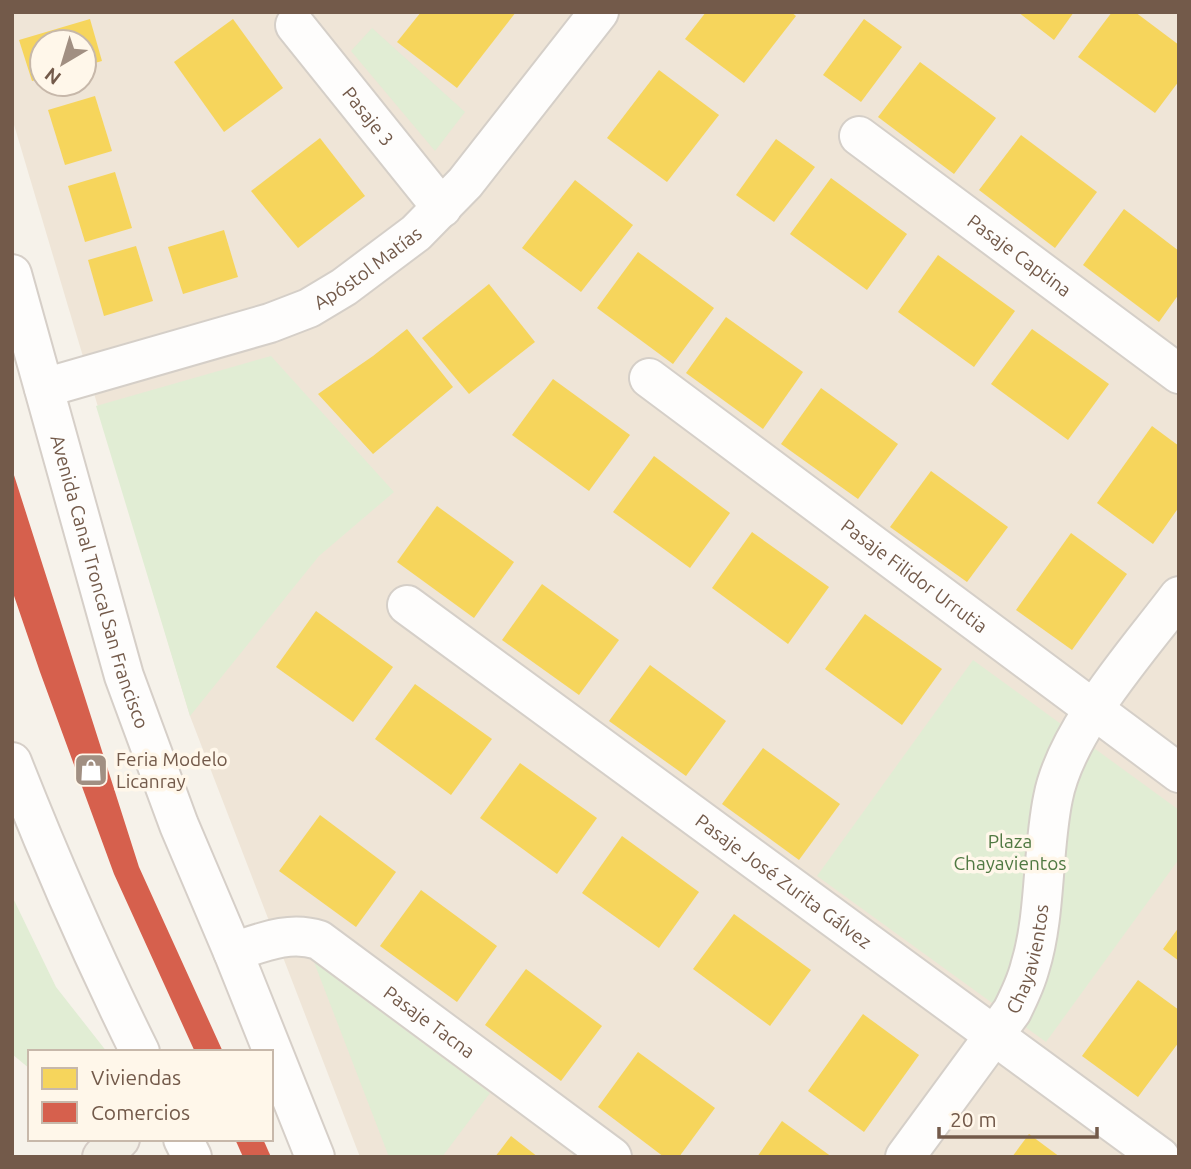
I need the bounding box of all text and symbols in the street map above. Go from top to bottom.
north arrow [28,28,98,98]
text: N [40,63,65,89]
street label: Pasaje 3 [338,82,399,150]
street label: Pasaje Captina [963,210,1076,301]
street label: Apóstol Matías [310,222,426,314]
street label: Avenida Canal Troncal San Francisco [46,432,153,732]
street label: Pasaje Filidor Urrutia [837,514,992,637]
place label: Feria Modelo Licanray [116,748,228,792]
shop icon: Feria Modelo Licanray [72,751,110,789]
street label: Pasaje José Zurita Gálvez [691,809,876,953]
park label: Plaza Chayavientos [953,830,1067,874]
street label: Chayavientos [1001,903,1052,1017]
street label: Pasaje Tacna [380,981,479,1063]
legend [28,1050,273,1141]
text: Viviendas [91,1065,181,1089]
scale bar [939,1096,1096,1140]
text: Comercios [91,1100,190,1124]
text: 20 m [950,1107,997,1131]

